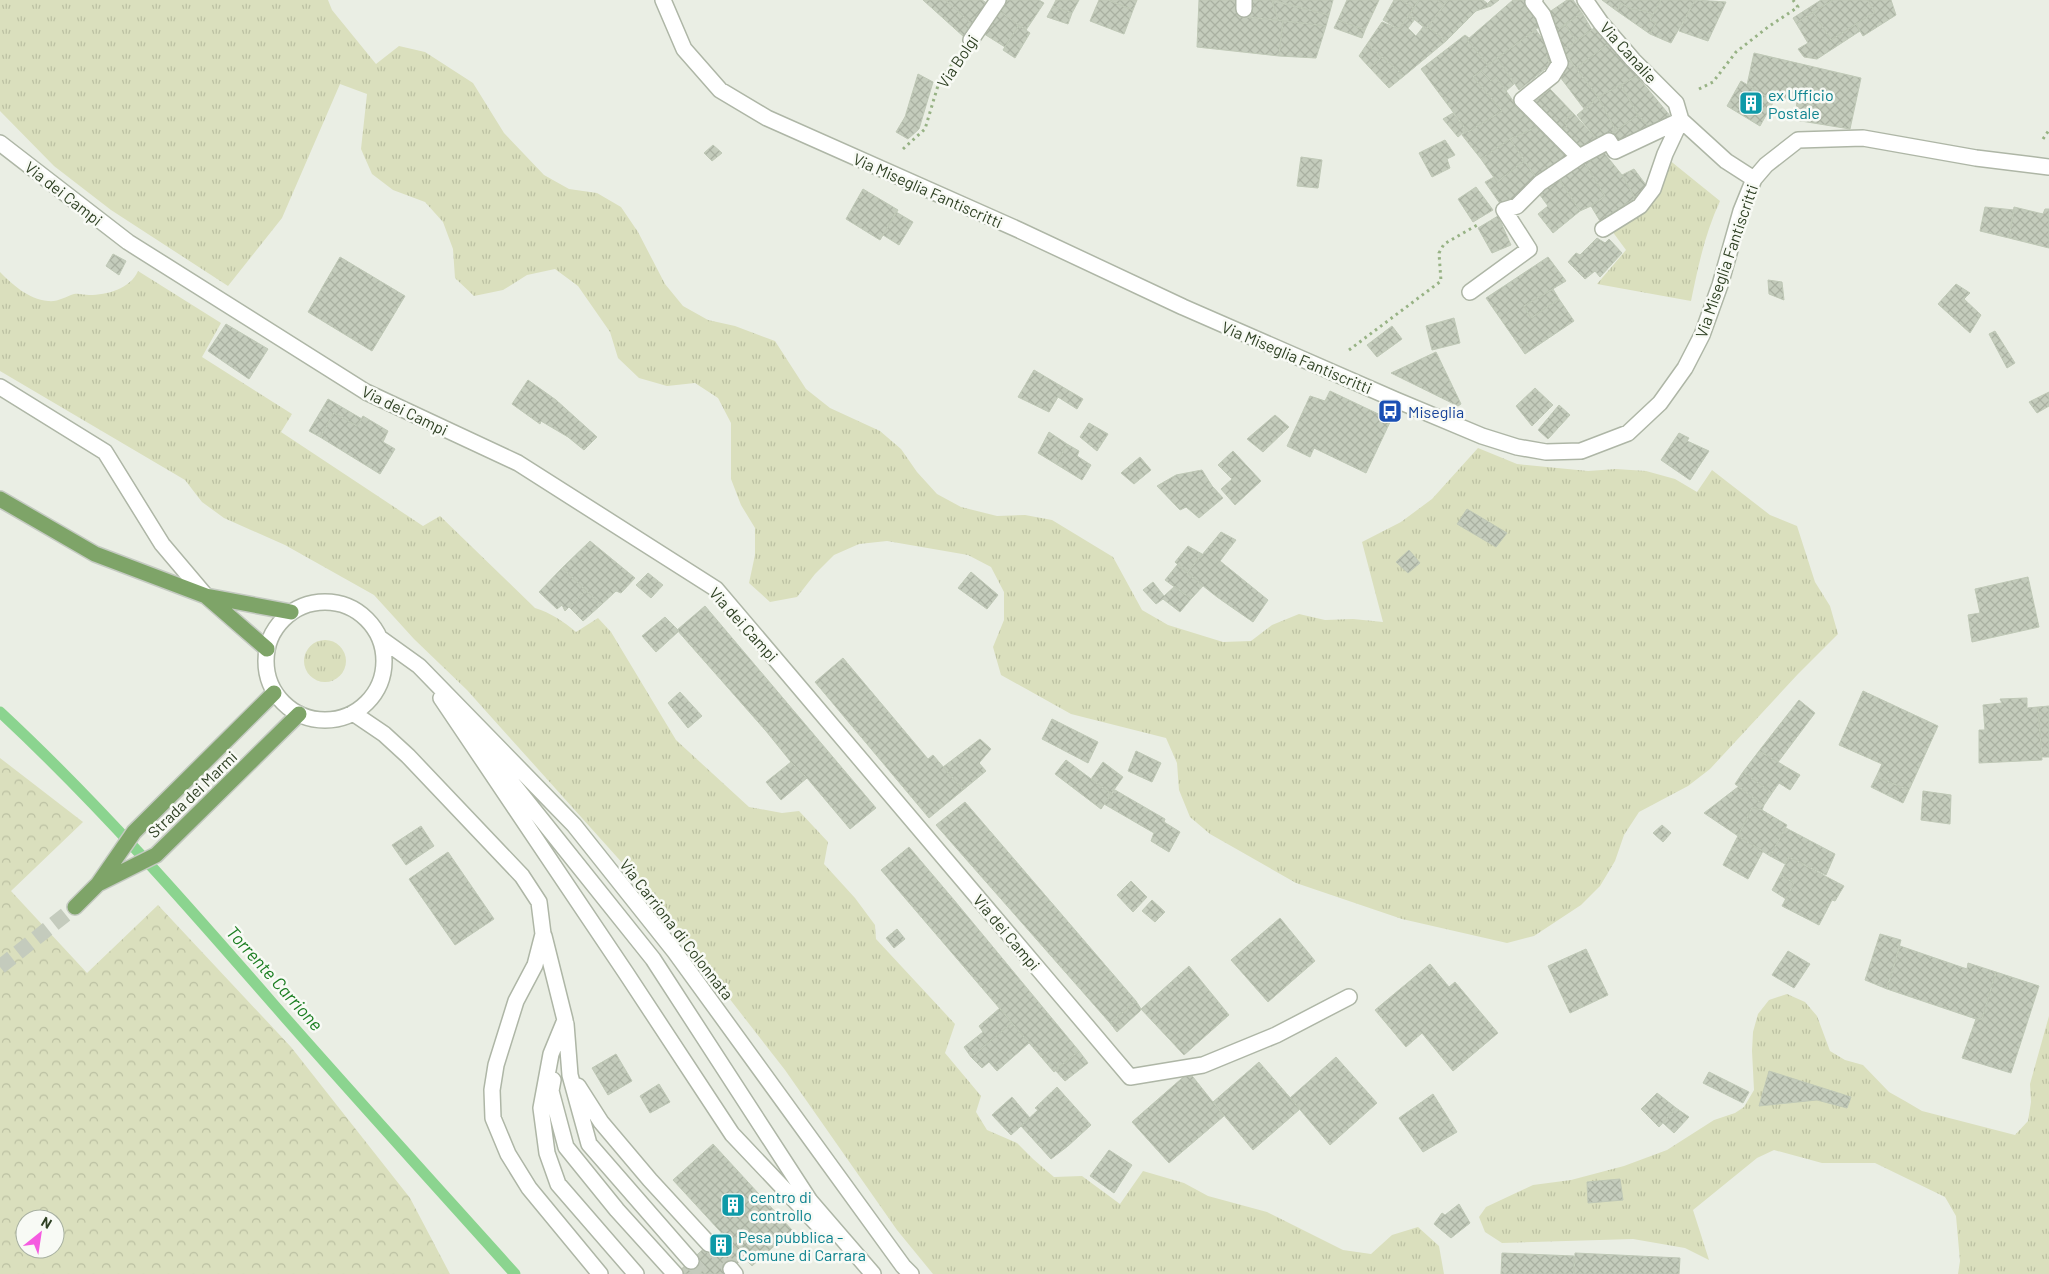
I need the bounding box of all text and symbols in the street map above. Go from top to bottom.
street label: Via Canalie [1597,17,1661,87]
street label: Via Bolgi [932,31,982,91]
place label: ex Ufficio Postale [1768,85,1834,122]
building icon: ex Ufficio Postale [1738,90,1764,116]
street label: Via Miseglia Fantiscritti [850,149,1006,231]
street label: Via dei Campi [21,157,107,229]
street label: Via Miseglia Fantiscritti [1691,182,1761,340]
street label: Via Miseglia Fantiscritti [1219,317,1375,397]
street label: Via dei Campi [359,381,451,439]
bus stop icon: Miseglia [1377,398,1403,424]
place label: Miseglia [1408,402,1464,421]
street label: Via dei Campi [706,583,782,665]
street label: Strada dei Marmi [143,747,241,841]
street label: Via Carriona di Colonnata [616,855,738,1003]
street label: Via dei Campi [970,890,1044,974]
water label: Torrente Carrione [222,921,328,1035]
place label: centro di controllo [750,1187,812,1224]
building icon: centro di controllo [720,1192,746,1218]
north arrow [15,1209,65,1259]
text: N [38,1213,55,1232]
place label: Pesa pubblica - Comune di Carrara [738,1227,866,1264]
building icon: Pesa pubblica - Comune di Carrara [708,1232,734,1258]

